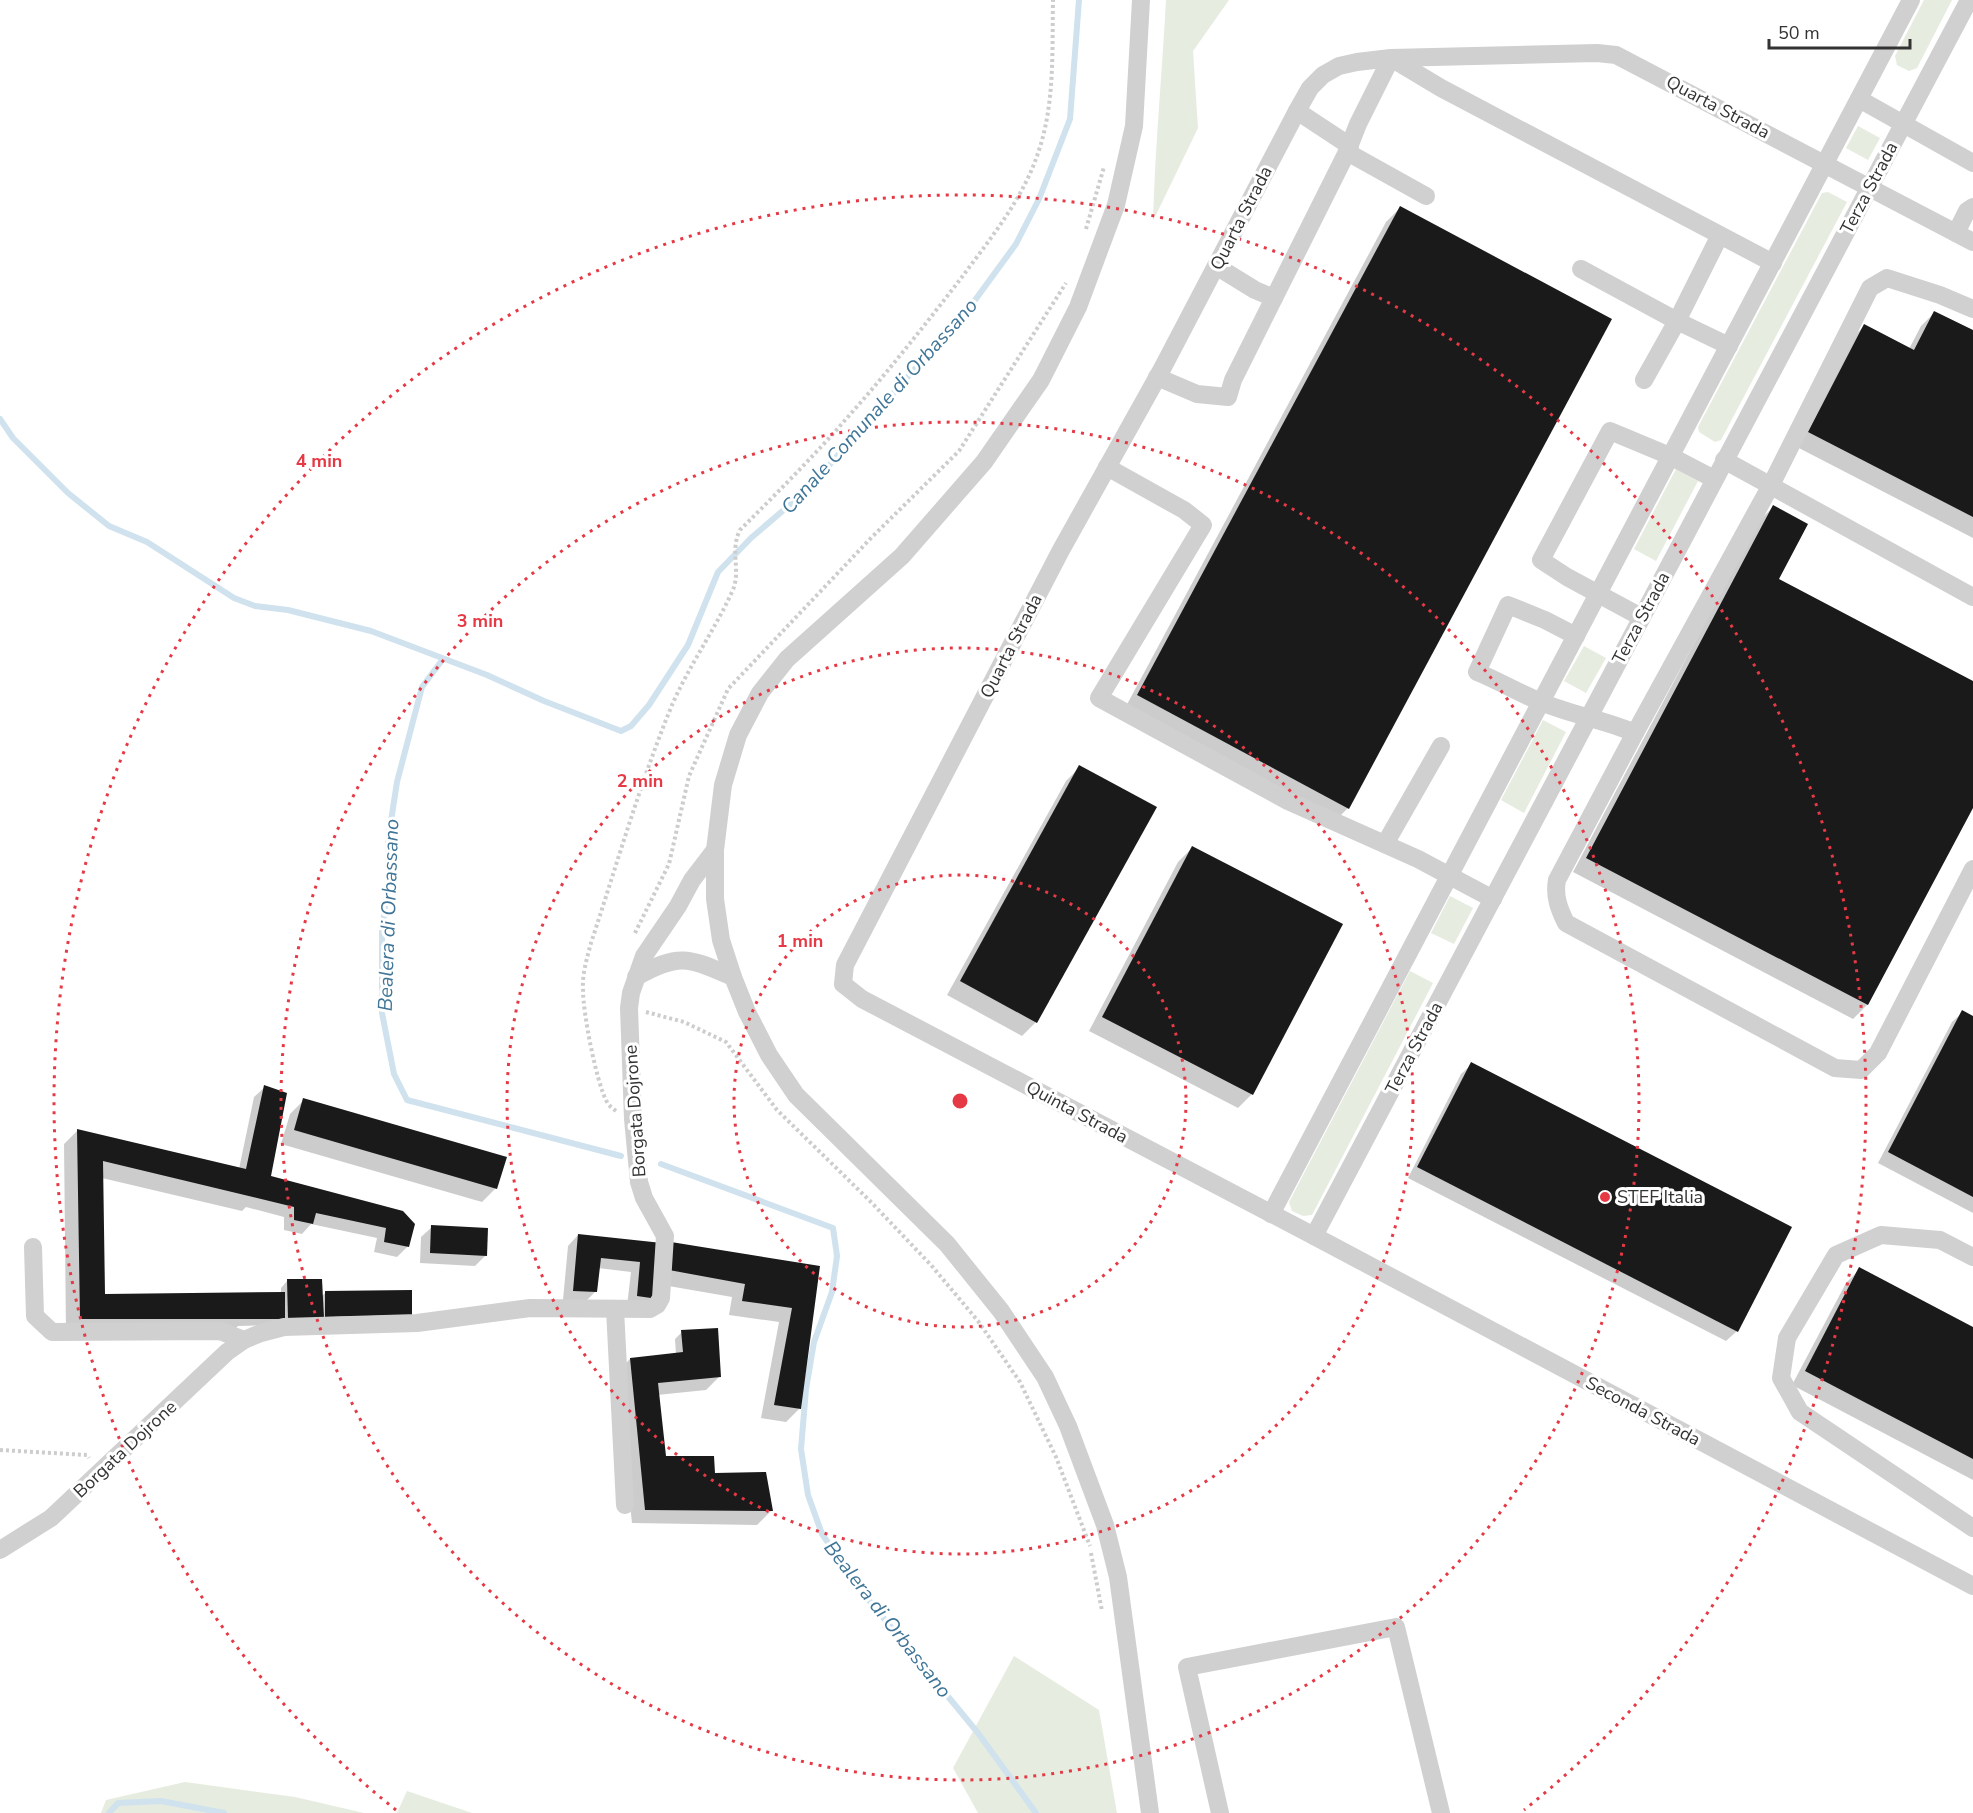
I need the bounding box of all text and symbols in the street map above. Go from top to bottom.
scale bar [1769,12,1910,50]
text: 50 m [1778,21,1820,45]
street label: Quarta Strada [1662,70,1774,144]
street label: Terza Strada [1835,138,1903,238]
street label: Quarta Strada [1204,162,1278,274]
water label: Canale Comunale di Orbassano [775,293,984,520]
text: 4 min [296,449,342,473]
street label: Terza Strada [1607,568,1675,668]
street label: Quarta Strada [974,590,1048,702]
text: 3 min [457,609,503,633]
text: 2 min [617,769,663,793]
water label: Bealera di Orbassano [372,818,405,1012]
text: 1 min [777,929,823,953]
street label: Terza Strada [1380,998,1448,1098]
street label: Borgata Dojrone [618,1044,652,1178]
street label: Quinta Strada [1022,1075,1132,1149]
centre of rings [950,1091,970,1111]
place label: STEF Italia [1617,1185,1703,1209]
marker: STEF Italia [1598,1190,1612,1204]
street label: Seconda Strada [1581,1371,1705,1451]
street label: Borgata Dojrone [68,1395,182,1503]
water label: Bealera di Orbassano [818,1535,958,1703]

